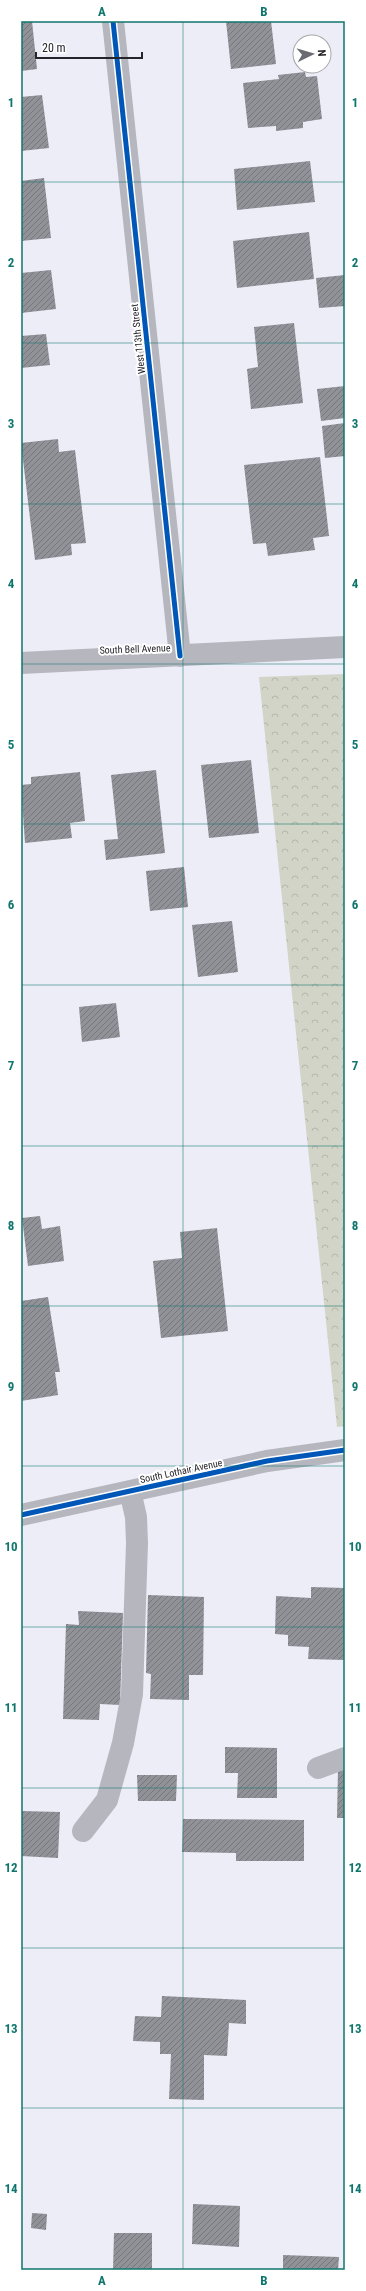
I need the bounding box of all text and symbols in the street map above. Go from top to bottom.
text: A [98,4,106,19]
text: B [260,4,268,19]
scale bar [36,34,142,60]
north arrow [292,34,332,74]
text: 20 m [42,41,66,55]
text: N [315,49,328,57]
text: 1 [8,95,14,110]
text: 1 [352,95,358,110]
text: 2 [8,255,15,270]
text: 2 [352,255,359,270]
street label: West 113th Street [129,303,147,375]
text: 3 [8,416,14,431]
text: 3 [352,416,358,431]
text: 4 [8,576,15,591]
text: 4 [352,576,359,591]
street label: South Bell Avenue [99,642,171,656]
text: 5 [8,737,15,752]
text: 5 [352,737,359,752]
text: 6 [8,897,15,912]
text: 6 [352,897,359,912]
text: 7 [8,1058,15,1073]
text: 7 [352,1058,359,1073]
text: 8 [8,1218,14,1233]
text: 8 [352,1218,358,1233]
text: 9 [8,1379,14,1394]
text: 9 [352,1379,358,1394]
street label: South Lothair Avenue [139,1457,223,1485]
text: 10 [4,1539,18,1554]
text: 10 [348,1539,362,1554]
text: 11 [4,1700,18,1715]
text: 11 [348,1700,362,1715]
text: 12 [4,1860,18,1875]
text: 12 [348,1860,362,1875]
text: 13 [4,2021,18,2036]
text: 13 [348,2021,362,2036]
text: 14 [4,2181,18,2196]
text: 14 [348,2181,362,2196]
text: A [98,2273,106,2288]
text: B [260,2273,268,2288]

